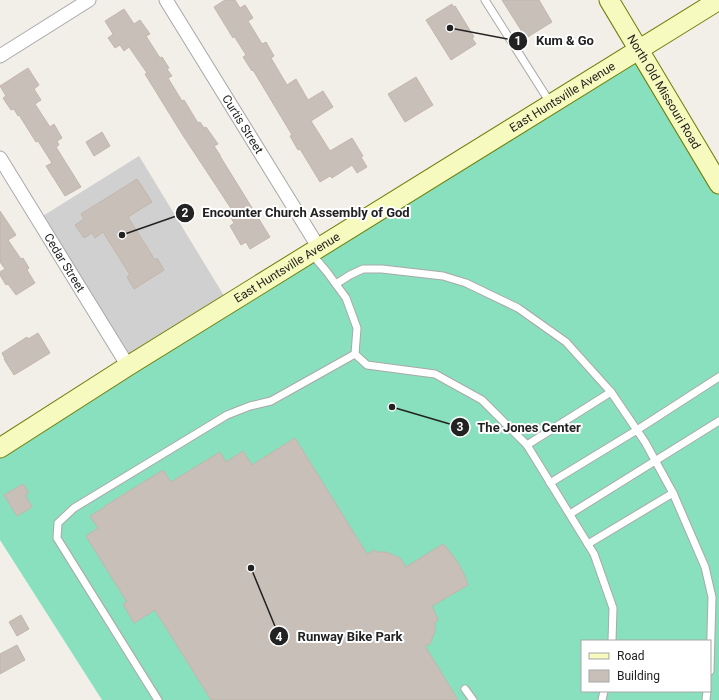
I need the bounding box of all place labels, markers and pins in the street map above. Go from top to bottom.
callout: Kum & Go [508,28,602,53]
callout: Encounter Church Assembly of God [175,200,418,225]
callout: The Jones Center [450,415,589,440]
callout: Runway Bike Park [269,624,410,649]

